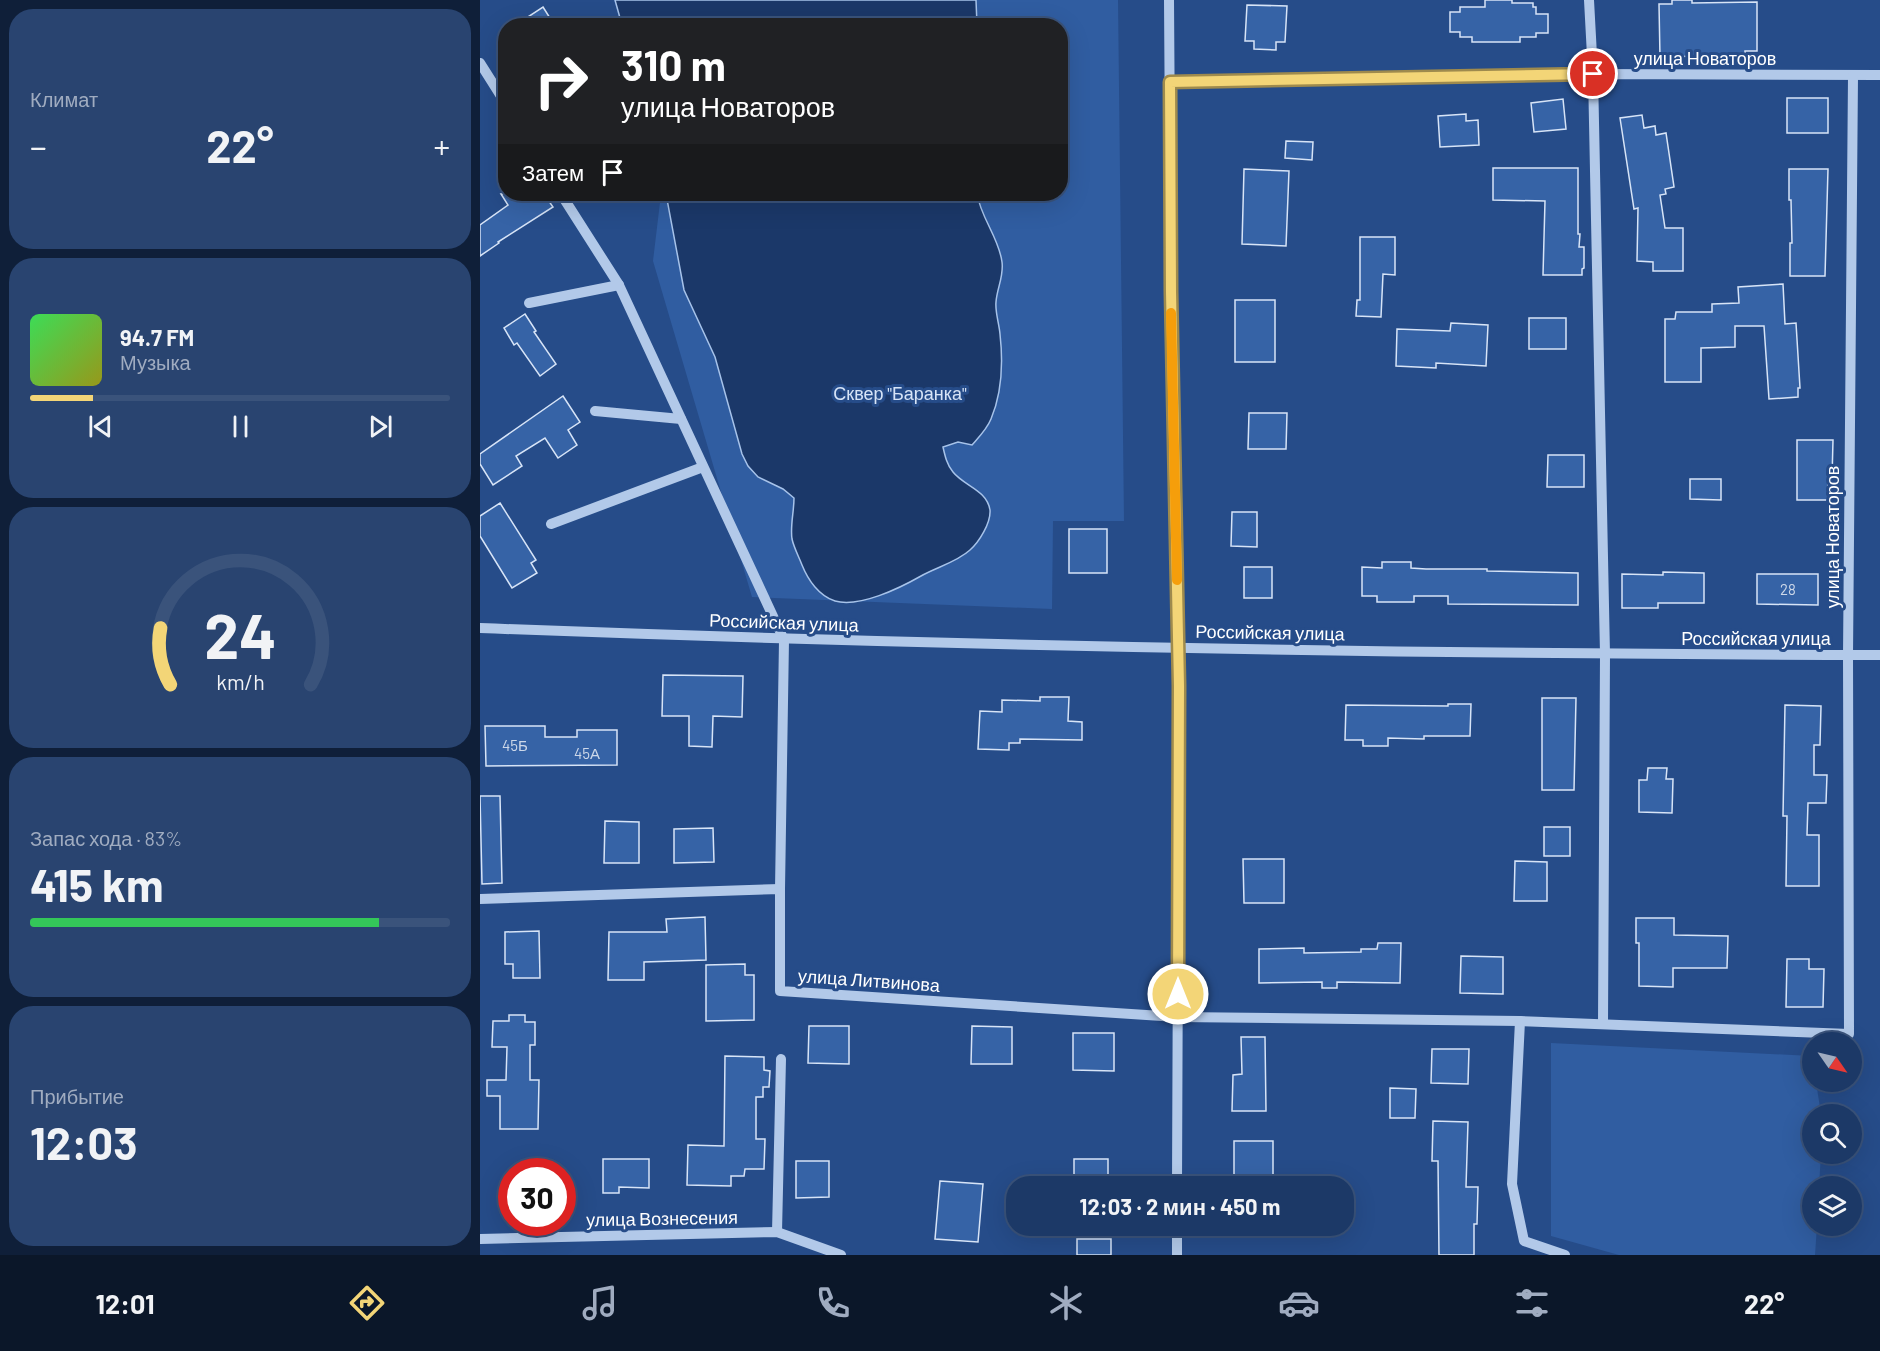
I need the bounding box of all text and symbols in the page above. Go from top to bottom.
text: 310 m [621,39,726,89]
icon: right [522,42,600,120]
street label: улица Новаторов [1634,47,1776,69]
pin [1567,48,1618,99]
icon: arrive [1576,57,1609,90]
text: Климат [30,87,98,111]
text: улица Новаторов [621,90,835,122]
text: 22° [206,118,274,172]
text: − [30,126,47,166]
text: + [433,126,450,166]
icon: arrive [596,156,629,189]
text: Затем [522,159,584,185]
text: 94.7 FM [120,324,194,350]
text: Музыка [120,350,191,374]
park label: Сквер "Баранка" [833,382,967,404]
icon: previous [84,410,117,443]
icon: pause [224,410,257,443]
icon: next [364,410,397,443]
street label: улица Новаторов [1821,466,1843,608]
house number: 28 [1780,580,1796,598]
text: 24 [204,597,276,671]
street label: Российская улица [709,608,860,636]
street label: Российская улица [1195,620,1346,644]
street label: Российская улица [1681,627,1832,649]
text: km/h [216,669,264,694]
house number: 45Б [502,736,528,754]
house number: 45А [574,744,600,762]
text: Запас хода · 83% [30,826,182,850]
text: 415 km [30,857,164,911]
position arrow [1146,962,1210,1026]
street label: улица Литвинова [797,964,942,996]
north arrow [1802,1032,1862,1092]
map controls [1802,1032,1862,1236]
text: Прибытие [30,1084,124,1108]
button: search [1802,1104,1862,1164]
text: 12:03 [30,1115,137,1169]
speed limit sign: 30 [498,1158,576,1236]
button: layers [1802,1176,1862,1236]
text: 12:03 · 2 мин · 450 m [1080,1193,1280,1219]
street label: улица Вознесения [586,1206,738,1230]
icon: directions [346,1282,388,1324]
icon: music [579,1282,621,1324]
icon: phone [812,1282,854,1324]
icon: climate [1045,1282,1087,1324]
icon: car [1278,1282,1320,1324]
icon: filters [1511,1282,1553,1324]
text: 12:01 [96,1287,155,1319]
text: 22° [1744,1287,1784,1319]

